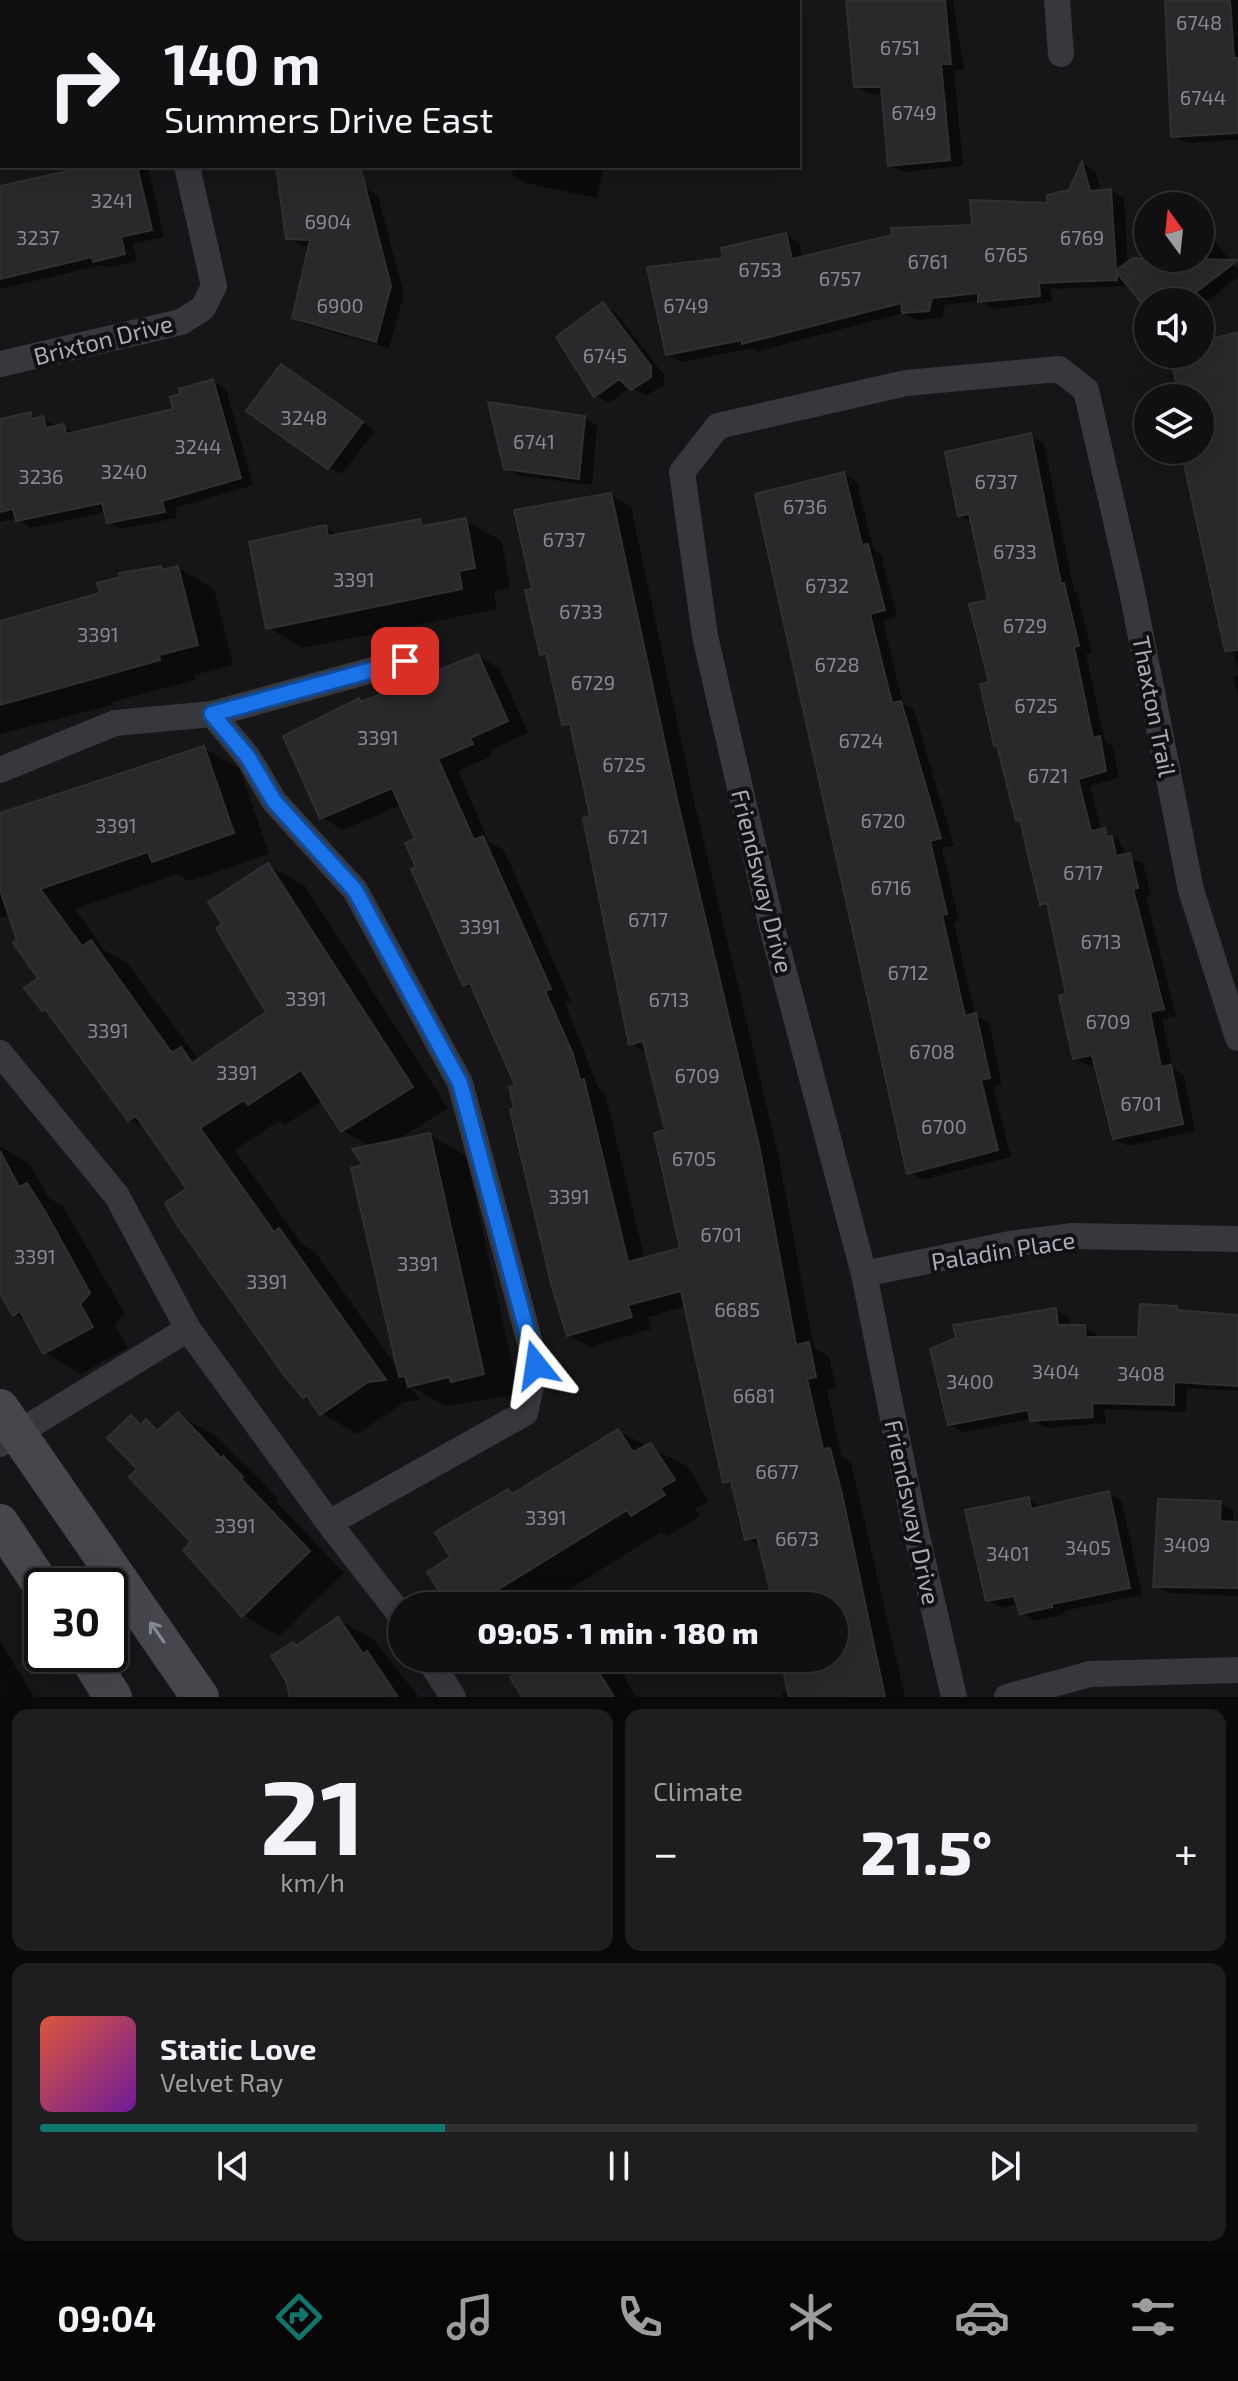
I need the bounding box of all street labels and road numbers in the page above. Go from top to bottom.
street label: Brixton Drive [31,308,175,370]
street label: Thaxton Trail [1127,633,1183,779]
street label: Friendsway Drive [726,786,800,976]
street label: Paladin Place [929,1224,1077,1276]
street label: Friendsway Drive [879,1417,947,1607]

